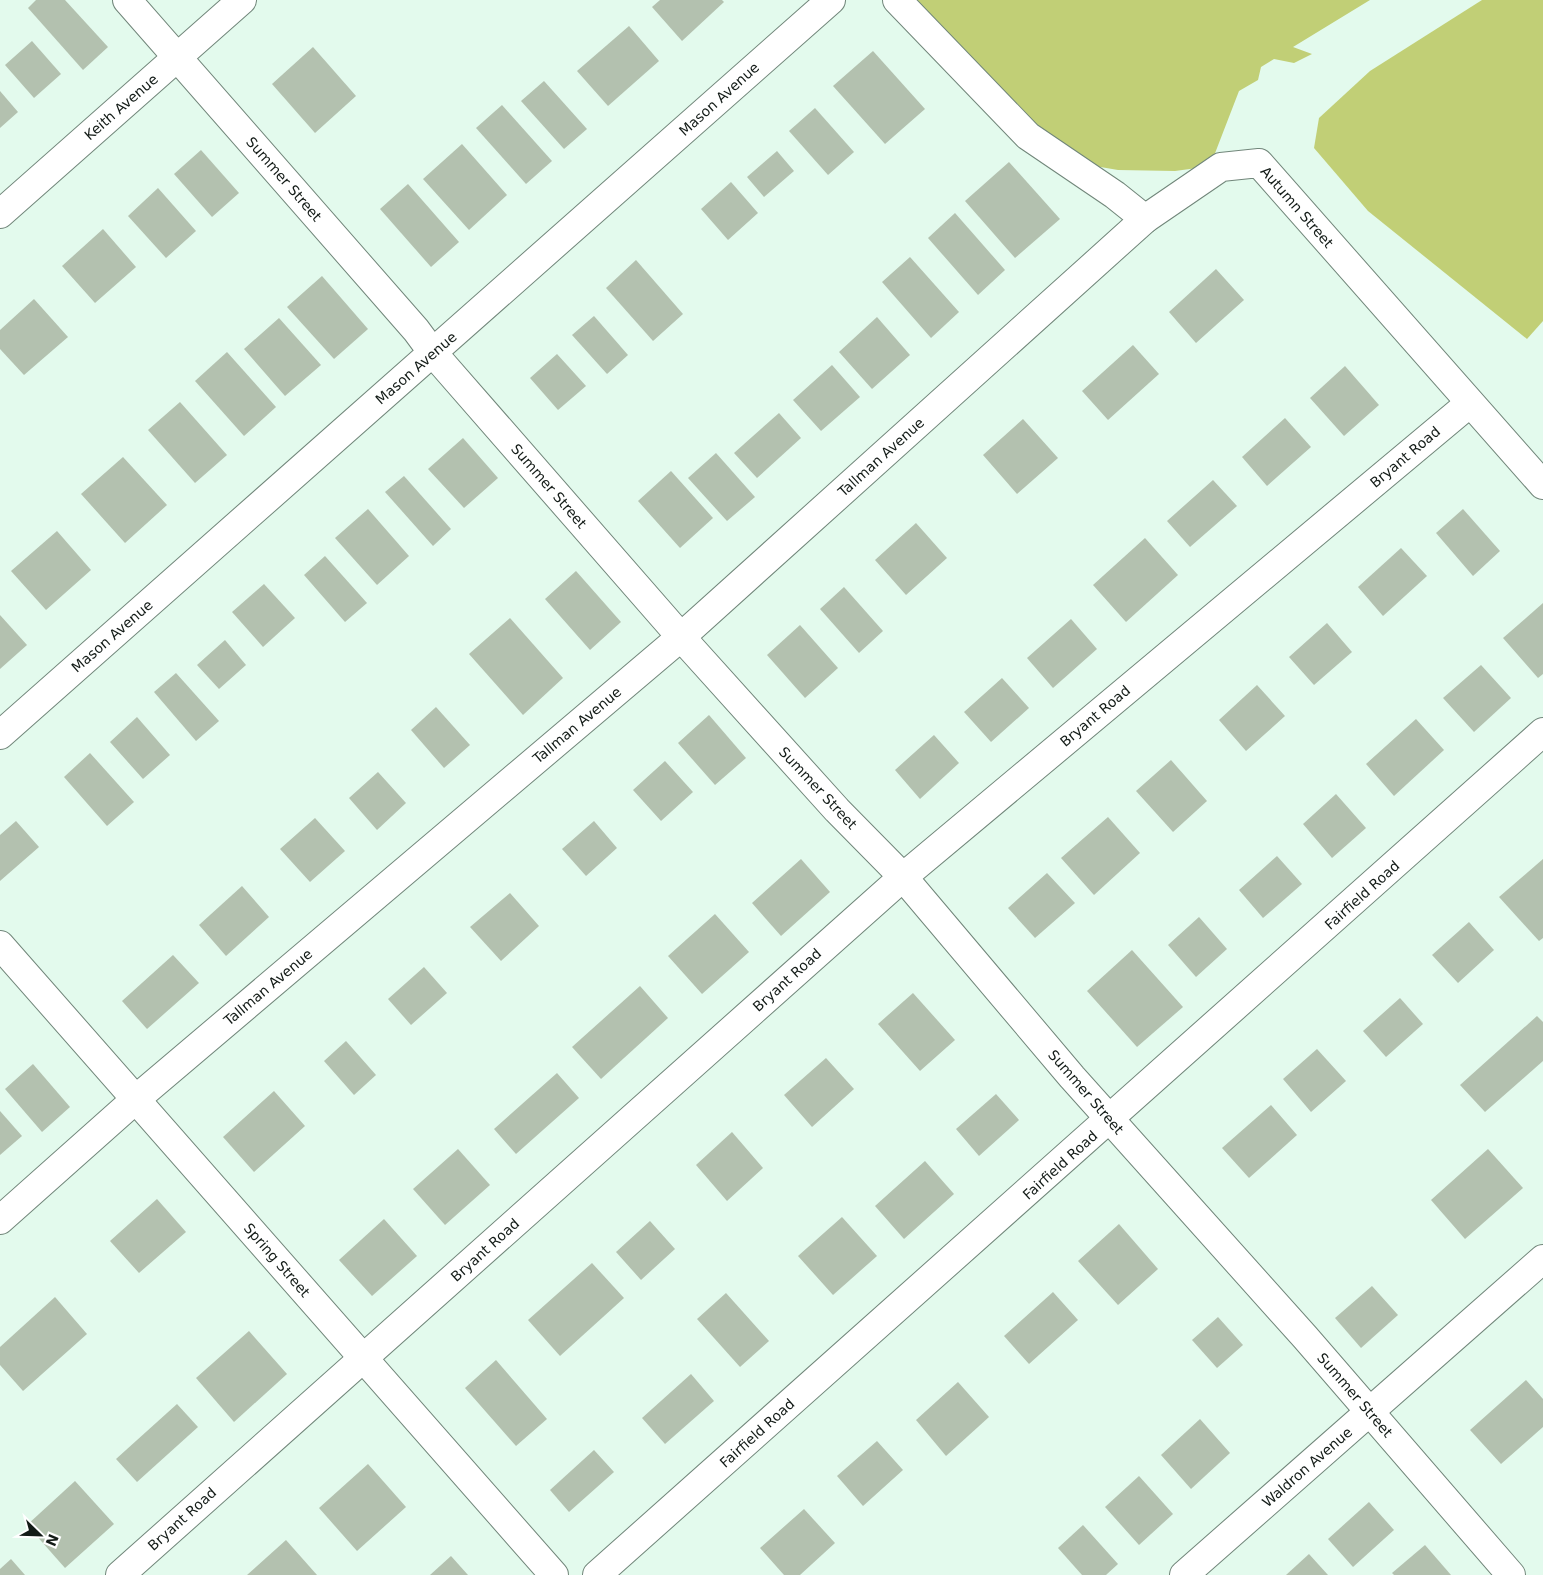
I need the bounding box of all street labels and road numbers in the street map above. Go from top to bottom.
street label: Mason Avenue [676,59,762,139]
street label: Keith Avenue [81,71,161,143]
street label: Summer Street [243,134,325,225]
street label: Autumn Street [1257,163,1337,251]
street label: Mason Avenue [372,329,460,407]
street label: Tallman Avenue [834,414,927,500]
street label: Bryant Road [1367,423,1443,491]
street label: Summer Street [508,441,590,532]
street label: Mason Avenue [68,597,156,675]
street label: Bryant Road [1057,682,1133,750]
street label: Tallman Avenue [529,683,624,767]
street label: Summer Street [776,744,860,833]
street label: Fairfield Road [1321,857,1403,933]
street label: Tallman Avenue [220,945,315,1029]
street label: Bryant Road [750,945,824,1015]
street label: Summer Street [1045,1047,1127,1138]
street label: Fairfield Road [1019,1127,1101,1203]
street label: Bryant Road [448,1215,522,1285]
street label: Spring Street [241,1220,314,1300]
street label: Summer Street [1314,1350,1396,1441]
street label: Fairfield Road [716,1395,798,1471]
street label: Waldron Avenue [1259,1424,1355,1510]
street label: Bryant Road [145,1484,219,1554]

